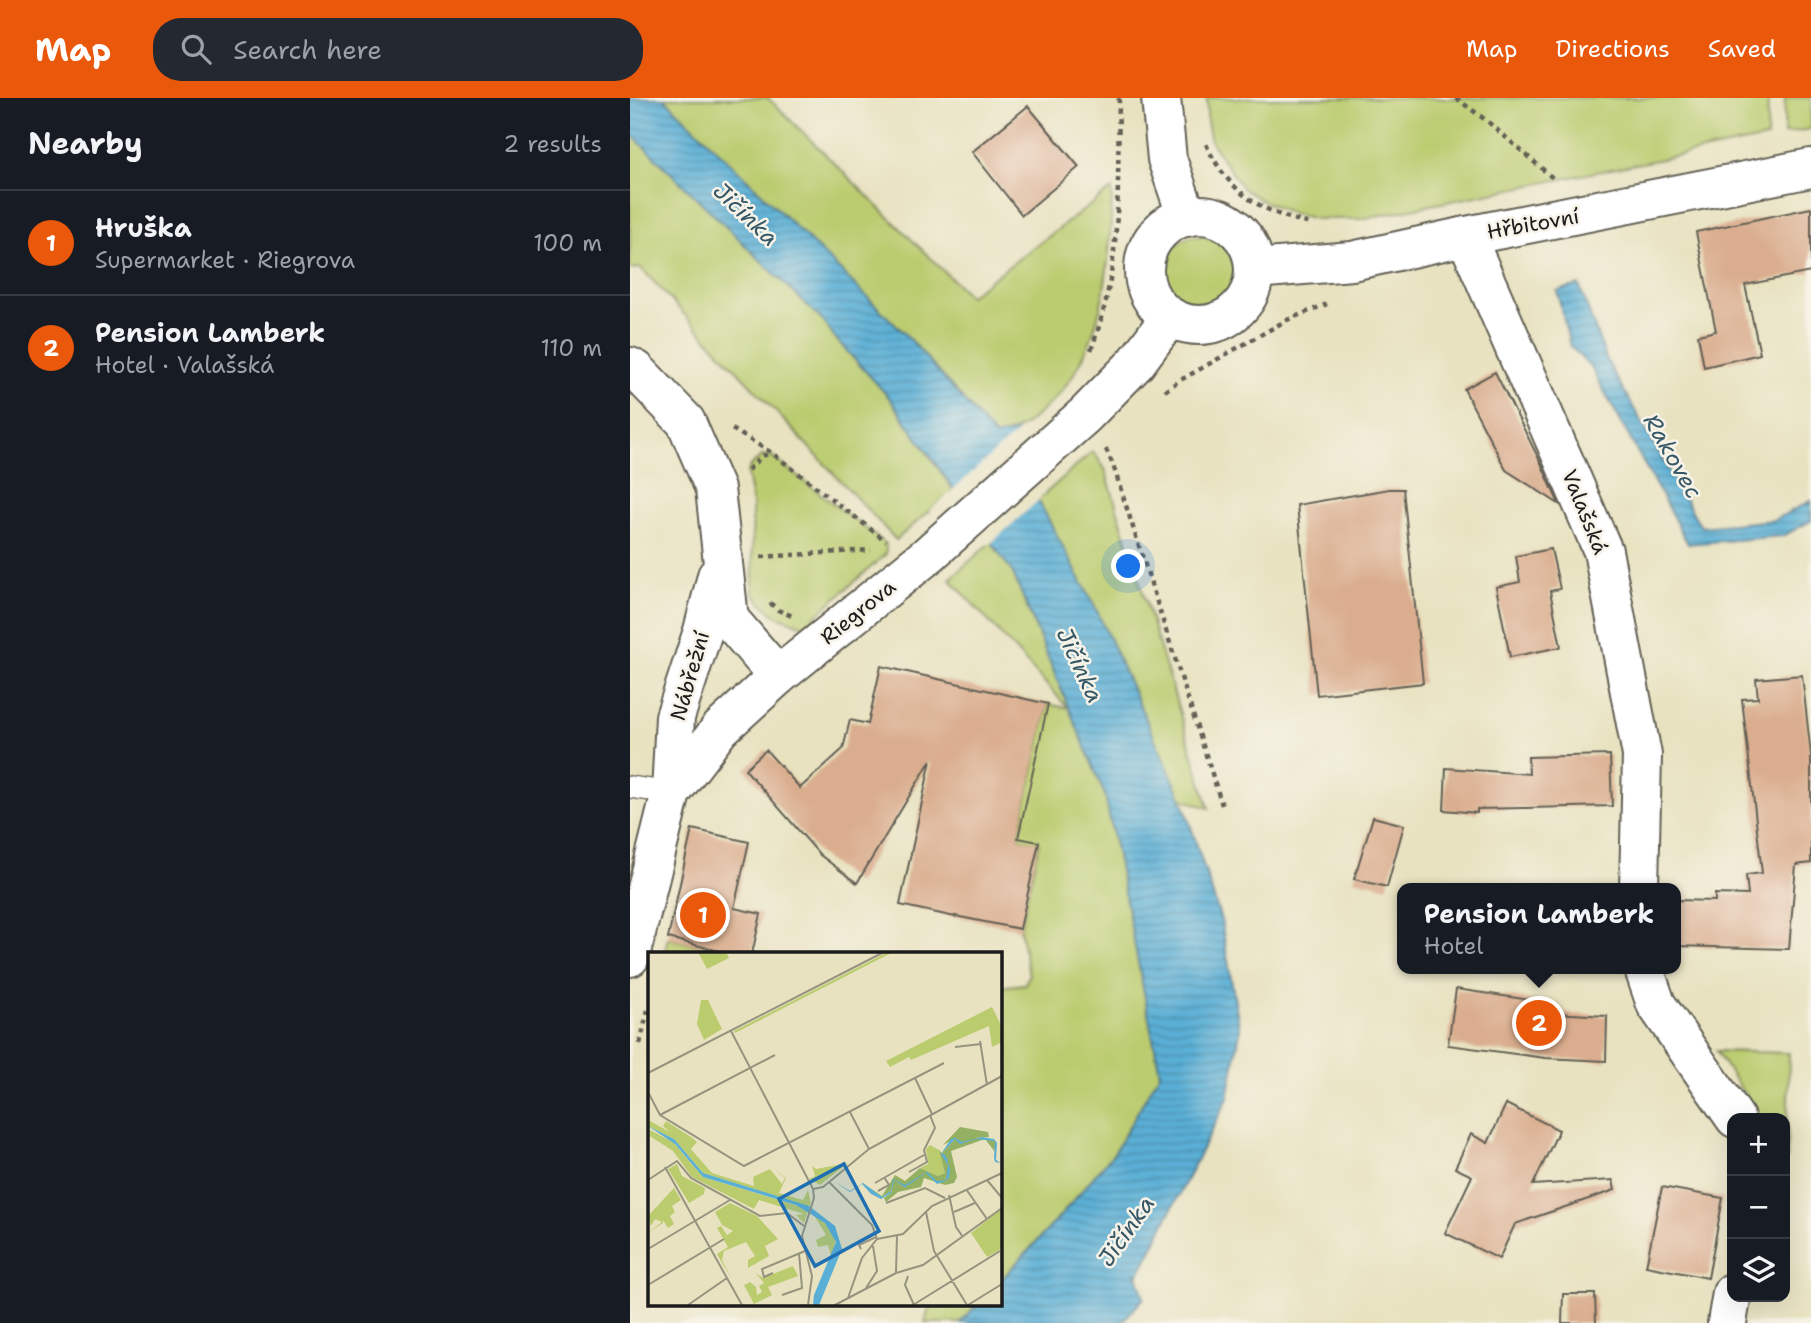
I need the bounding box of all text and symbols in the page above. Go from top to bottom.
search box [153,18,643,81]
text: Map [35,27,111,72]
icon: search [177,30,215,68]
text: Search here [233,32,382,67]
text: Map [1466,33,1517,65]
text: Directions [1555,33,1670,65]
text: Saved [1708,33,1776,65]
text: Nearby [28,123,143,164]
text: 2 results [503,129,602,159]
water label: Jičínka [707,176,785,252]
street label: Hřbitovní [1485,202,1581,246]
text: Hruška [95,210,192,245]
text: 1 [46,228,56,258]
text: 100 m [533,228,602,258]
text: Supermarket · Riegrova [95,245,355,275]
text: Pension Lamberk [95,315,325,350]
text: 2 [43,333,59,363]
text: 110 m [540,333,602,363]
text: Hotel · Valašská [95,350,274,380]
water label: Rakovec [1637,408,1709,504]
street label: Valašská [1555,465,1615,559]
your location [1111,549,1145,583]
street label: Riegrova [814,573,902,651]
water label: Jičínka [1050,623,1110,707]
street label: Nábřežní [664,628,716,724]
popup [1397,883,1681,974]
pin: 1 [680,889,726,941]
text: Pension Lamberk [1424,896,1654,931]
text: Hotel [1424,931,1483,961]
inset map [648,952,1001,1306]
pin: 2 [1516,997,1562,1049]
map controls [1727,1113,1790,1302]
button: + [1727,1113,1790,1176]
button: − [1727,1176,1790,1239]
water label: Jičínka [1091,1190,1161,1272]
button: layers [1727,1239,1790,1302]

